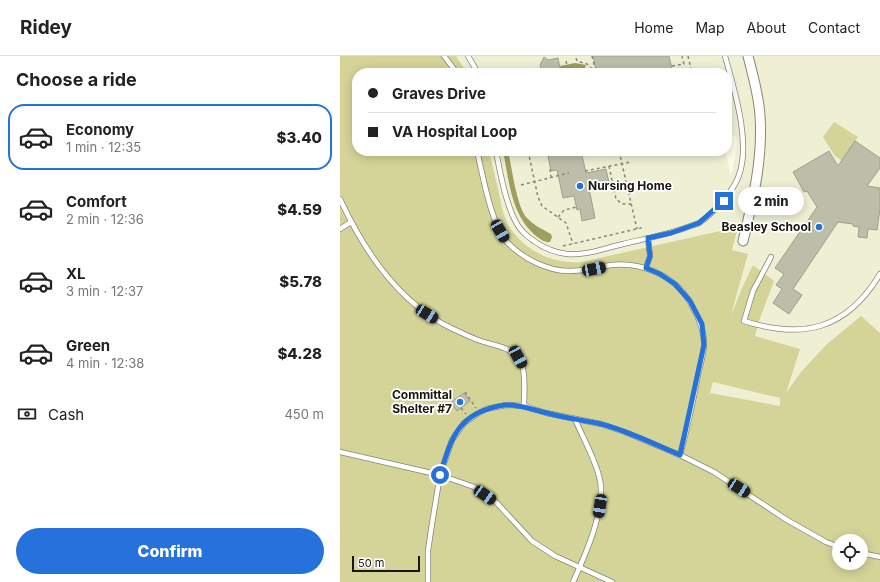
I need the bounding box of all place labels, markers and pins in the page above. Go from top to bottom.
place label: Nursing Home [588,178,672,193]
marker: Nursing Home [575,181,585,191]
place label: Beasley School [721,219,811,234]
marker: Beasley School [814,222,824,232]
place label: Committal Shelter #7 [392,387,452,416]
marker: Committal Shelter #7 [455,397,465,407]

